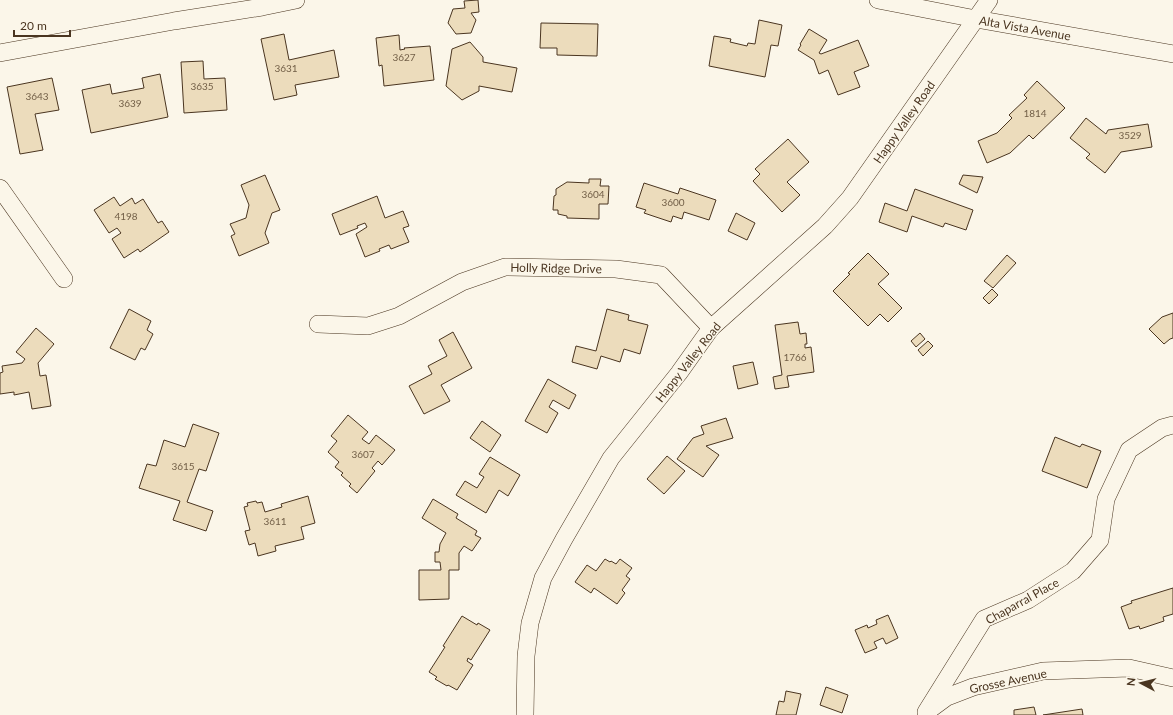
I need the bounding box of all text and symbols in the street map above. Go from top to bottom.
scale bar [14,12,70,38]
street label: Alta Vista Avenue [978,13,1072,43]
text: 20 m [20,18,47,33]
house number: 3627 [392,51,416,63]
house number: 3631 [274,62,298,74]
street label: Happy Valley Road [870,78,938,166]
house number: 3635 [190,80,214,92]
house number: 3643 [25,90,49,102]
house number: 3639 [118,97,142,109]
house number: 1814 [1023,107,1047,119]
house number: 3529 [1118,129,1142,141]
house number: 3604 [581,188,605,200]
house number: 3600 [661,196,685,208]
house number: 4198 [114,210,138,222]
street label: Holly Ridge Drive [510,260,602,276]
street label: Happy Valley Road [652,319,724,405]
house number: 1766 [783,351,807,363]
house number: 3607 [351,448,375,460]
house number: 3615 [171,460,195,472]
house number: 3611 [263,515,287,527]
street label: Chaparral Place [983,575,1061,627]
north arrow [1121,663,1161,703]
street label: Grosse Avenue [968,665,1048,697]
text: N [1124,677,1138,687]

